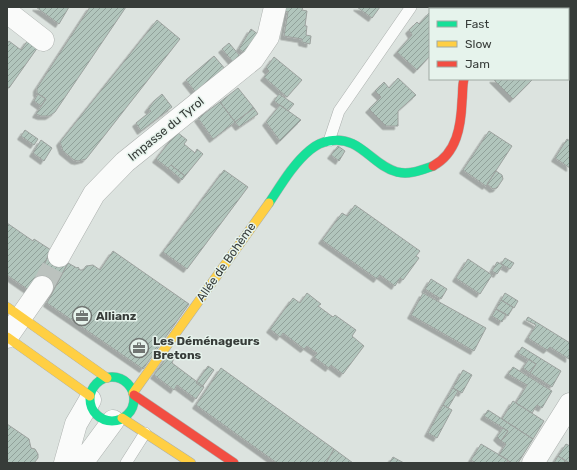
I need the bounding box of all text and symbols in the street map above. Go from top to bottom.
legend [429,8,569,80]
text: Fast [465,17,489,31]
text: Slow [465,37,492,51]
text: Jam [465,57,490,71]
street label: Impasse du Tyrol [125,94,207,164]
street label: Allée de Bohème [193,220,259,304]
office icon: Allianz [71,305,93,327]
place label: Allianz [96,309,137,323]
place label: Les Déménageurs Bretons [153,334,260,362]
office icon: Les Déménageurs Bretons [128,337,150,359]

